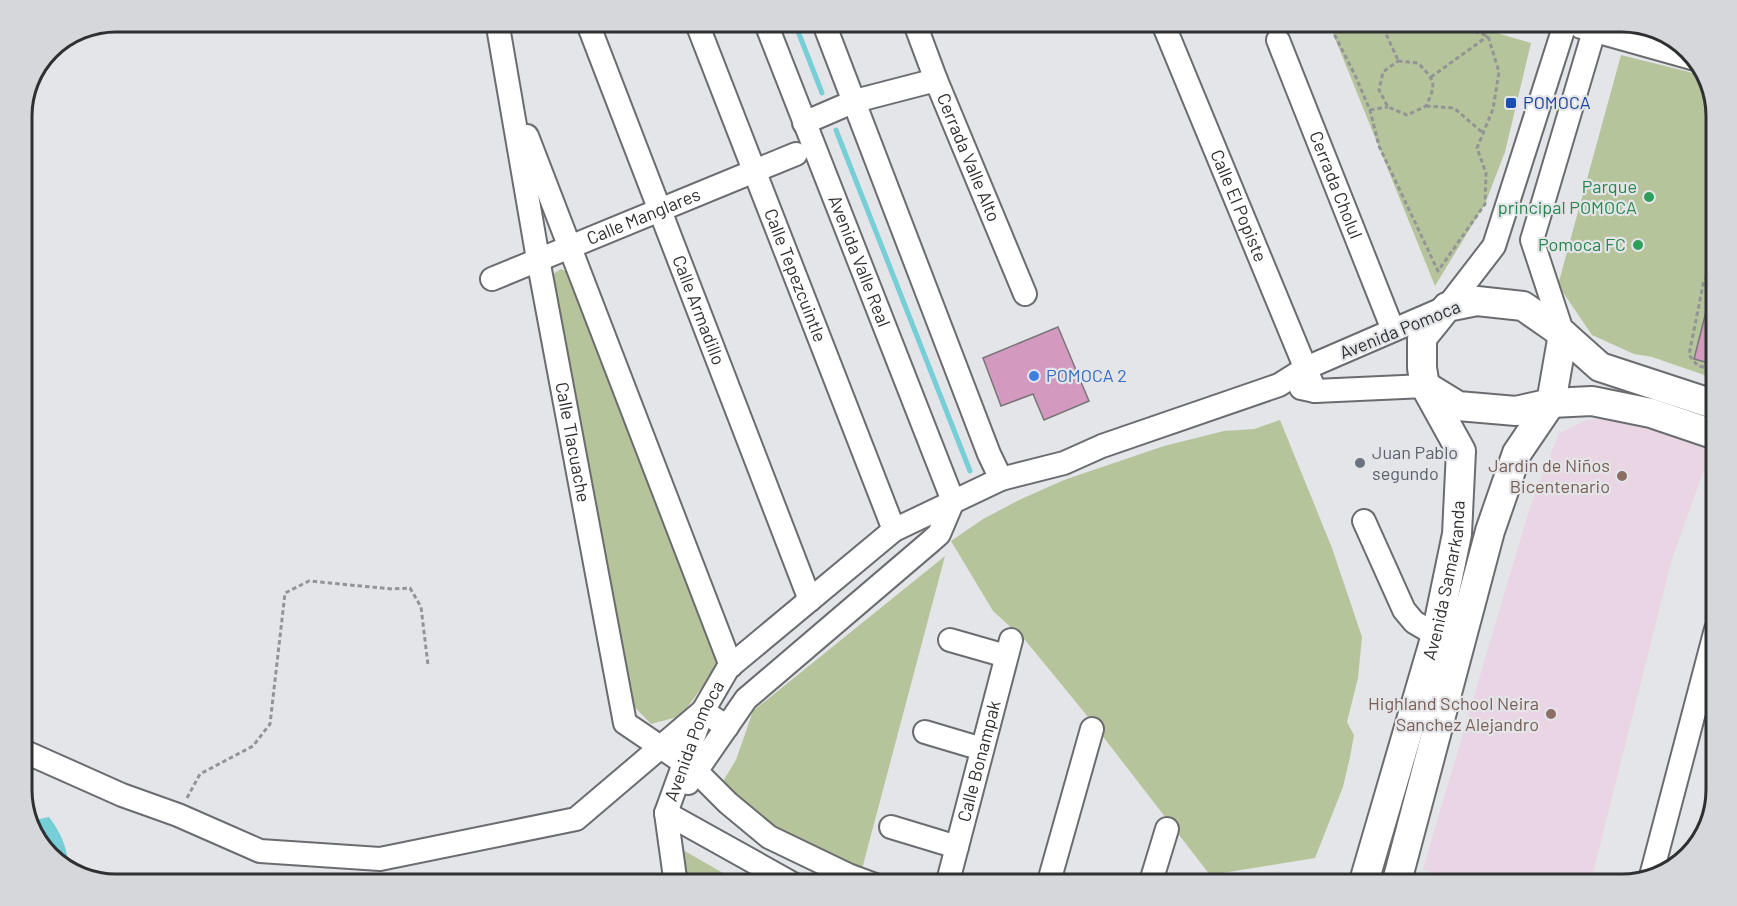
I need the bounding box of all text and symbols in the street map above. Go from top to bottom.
street label: Cerrada Valle Alto [933,90,1006,225]
place label: POMOCA [1523,91,1591,113]
marker: POMOCA [1504,96,1518,110]
street label: Cerrada Cholul [1305,128,1368,242]
street label: Calle El Popiste [1206,146,1272,265]
place label: Parque principal POMOCA [1498,175,1637,218]
street label: Calle Manglares [583,183,703,249]
marker: Parque principal POMOCA [1642,190,1656,204]
street label: Avenida Valle Real [824,192,896,330]
street label: Calle Tepezcuintle [760,205,832,345]
place label: Pomoca FC [1538,233,1626,255]
marker: Pomoca FC [1631,238,1645,252]
street label: Calle Armadillo [668,252,730,368]
street label: Avenida Pomoca [1336,295,1463,363]
place label: POMOCA 2 [1046,364,1127,386]
marker: POMOCA 2 [1027,369,1041,383]
street label: Calle Tlacuache [551,380,595,504]
place label: Juan Pablo segundo [1372,441,1458,484]
place label: Jardin de Niños Bicentenario [1488,454,1610,497]
marker: Juan Pablo segundo [1353,456,1367,470]
marker: Jardin de Niños Bicentenario [1615,469,1629,483]
street label: Avenida Samarkanda [1417,500,1469,662]
street label: Avenida Pomoca [659,676,728,804]
place label: Highland School Neira Sanchez Alejandro [1368,692,1539,735]
street label: Calle Bonampak [952,698,1005,824]
marker: Highland School Neira Sanchez Alejandro [1544,707,1558,721]

